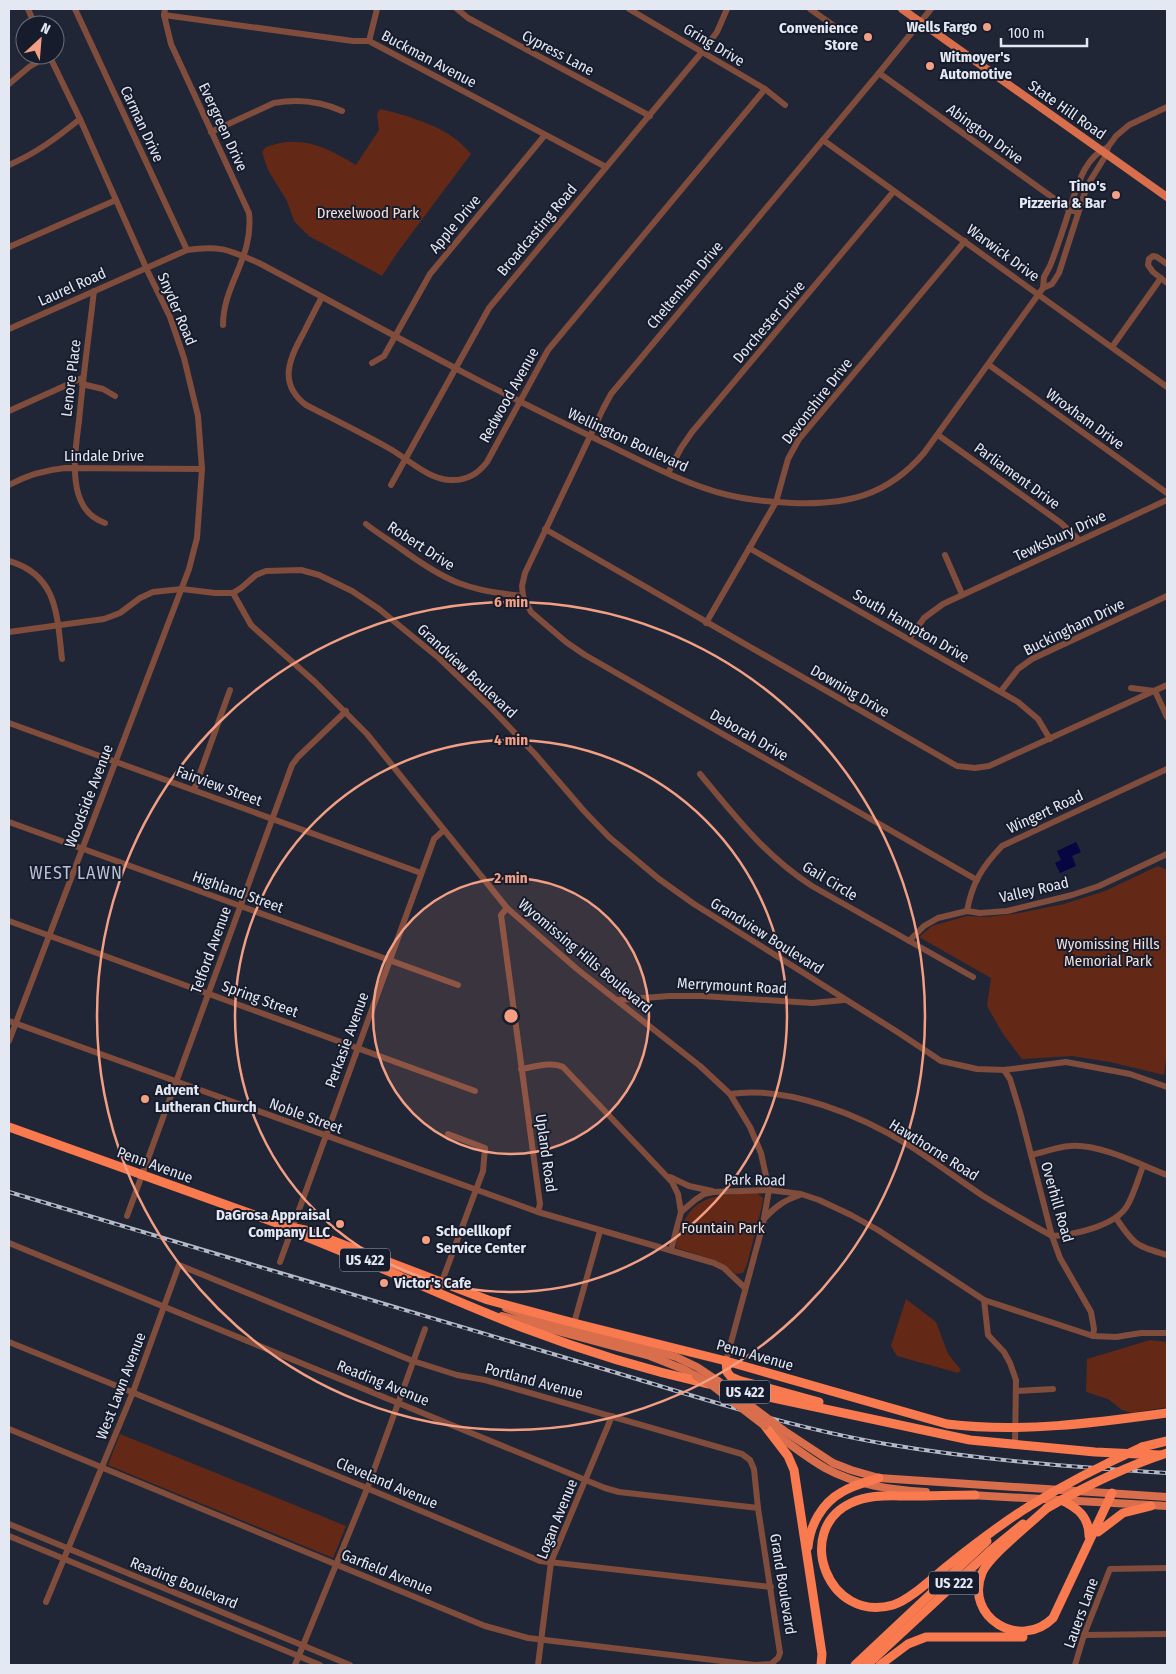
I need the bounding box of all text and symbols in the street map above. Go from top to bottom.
north arrow [15,15,65,65]
scale bar [1001,15,1087,47]
place label: Wells Fargo [906,18,977,36]
text: N [38,19,53,38]
place label: Convenience Store [779,19,858,54]
street label: Gring Drive [680,20,748,70]
marker: Wells Fargo [981,21,993,33]
text: 100 m [1008,24,1045,42]
street label: Buckman Avenue [378,26,480,92]
street label: Cypress Lane [519,26,597,80]
marker: Convenience Store [862,31,874,43]
place label: Witmoyer's Automotive [939,48,1013,83]
marker: Witmoyer's Automotive [924,60,936,72]
street label: State Hill Road [1025,77,1109,143]
street label: Evergreen Drive [195,80,251,174]
street label: Carman Drive [116,83,168,165]
street label: Abington Drive [943,100,1027,168]
place label: Tino's Pizzeria & Bar [1019,177,1107,212]
street label: Broadcasting Road [493,180,581,280]
marker: Tino's Pizzeria & Bar [1110,189,1122,201]
street label: Apple Drive [425,191,485,257]
park label: Drexelwood Park [317,204,419,222]
street label: Warwick Drive [963,221,1043,285]
street label: Cheltenham Drive [643,238,727,332]
street label: Laurel Road [35,264,109,310]
street label: Snyder Road [154,270,200,348]
street label: Dorchester Drive [729,277,809,367]
street label: Lenore Place [57,338,85,418]
street label: Redwood Avenue [476,344,542,446]
street label: Devonshire Drive [778,354,856,448]
street label: Wroxham Drive [1042,385,1128,453]
street label: Wellington Boulevard [565,404,691,476]
street label: Parliament Drive [971,439,1063,513]
street label: Lindale Drive [64,447,144,465]
street label: Tewksbury Drive [1011,507,1109,565]
street label: Robert Drive [384,518,458,574]
street label: South Hampton Drive [850,585,972,667]
text: 6 min [494,593,528,611]
street label: Buckingham Drive [1020,595,1128,659]
street label: Grandview Boulevard [413,620,521,722]
street label: Downing Drive [807,661,893,721]
street label: Deborah Drive [707,705,791,765]
text: 4 min [494,731,528,749]
street label: Woodside Avenue [61,742,117,850]
street label: Fairview Street [174,762,265,810]
street label: Wingert Road [1004,787,1086,837]
street label: Gail Circle [799,858,861,904]
district label: WEST LAWN [29,862,123,884]
street label: Highland Street [190,867,286,917]
text: 2 min [493,869,528,887]
street label: Valley Road [998,873,1070,907]
street label: Grandview Boulevard [707,894,827,978]
street label: Wyomissing Hills Boulevard [515,895,655,1017]
street label: Telford Avenue [187,904,235,996]
park label: Wyomissing Hills Memorial Park [1056,935,1160,970]
street label: Merrymount Road [677,974,787,998]
street label: Spring Street [219,977,301,1021]
street label: Perkasie Avenue [321,990,373,1090]
centre of rings [502,1007,520,1025]
place label: Advent Lutheran Church [154,1081,257,1116]
marker: Advent Lutheran Church [139,1093,151,1105]
street label: Noble Street [267,1094,345,1138]
street label: Upland Road [532,1113,560,1193]
street label: Hawthorne Road [886,1115,982,1185]
street label: Penn Avenue [115,1143,195,1187]
street label: Overhill Road [1037,1160,1077,1244]
street label: Park Road [724,1170,786,1190]
place label: DaGrosa Appraisal Company LLC [216,1206,331,1241]
marker: DaGrosa Appraisal Company LLC [334,1218,346,1230]
park label: Fountain Park [681,1219,765,1237]
place label: Schoellkopf Service Center [436,1222,526,1257]
marker: Schoellkopf Service Center [420,1234,432,1246]
road number: US 422 [340,1248,390,1272]
place label: Victor's Cafe [393,1274,472,1292]
marker: Victor's Cafe [378,1277,390,1289]
street label: West Lawn Avenue [92,1330,150,1442]
street label: Penn Avenue [714,1335,796,1375]
street label: Reading Avenue [334,1356,432,1410]
street label: Portland Avenue [483,1359,585,1403]
road number: US 422 [720,1380,770,1404]
street label: Cleveland Avenue [334,1454,440,1512]
street label: Logan Avenue [533,1476,581,1562]
street label: Grand Boulevard [766,1532,800,1636]
street label: Garfield Avenue [339,1545,435,1599]
street label: Reading Boulevard [127,1553,241,1613]
road number: US 222 [929,1572,979,1595]
street label: Lauers Lane [1060,1575,1102,1651]

